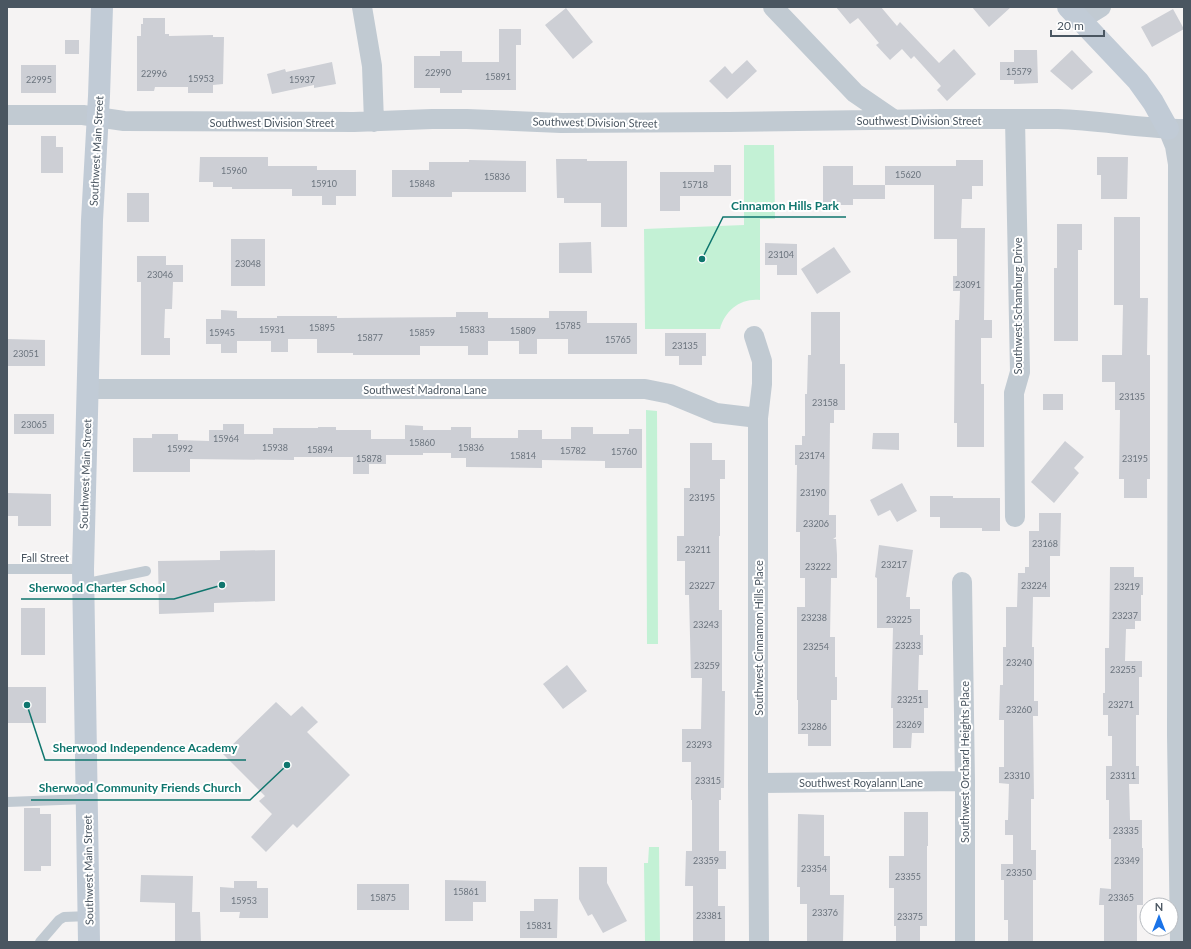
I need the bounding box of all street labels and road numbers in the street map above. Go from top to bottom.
street label: Southwest Main Street [87,96,105,206]
street label: Southwest Division Street [532,114,658,130]
street label: Southwest Division Street [856,114,982,127]
street label: Southwest Division Street [209,116,335,129]
street label: Southwest Schamburg Drive [1011,237,1024,375]
street label: Southwest Madrona Lane [363,383,487,396]
street label: Southwest Main Street [77,419,93,529]
street label: Fall Street [21,551,69,564]
street label: Southwest Cinnamon Hills Place [752,560,765,716]
street label: Southwest Orchard Heights Place [958,681,971,843]
street label: Southwest Royalann Lane [799,776,923,789]
street label: Southwest Main Street [81,815,95,925]

